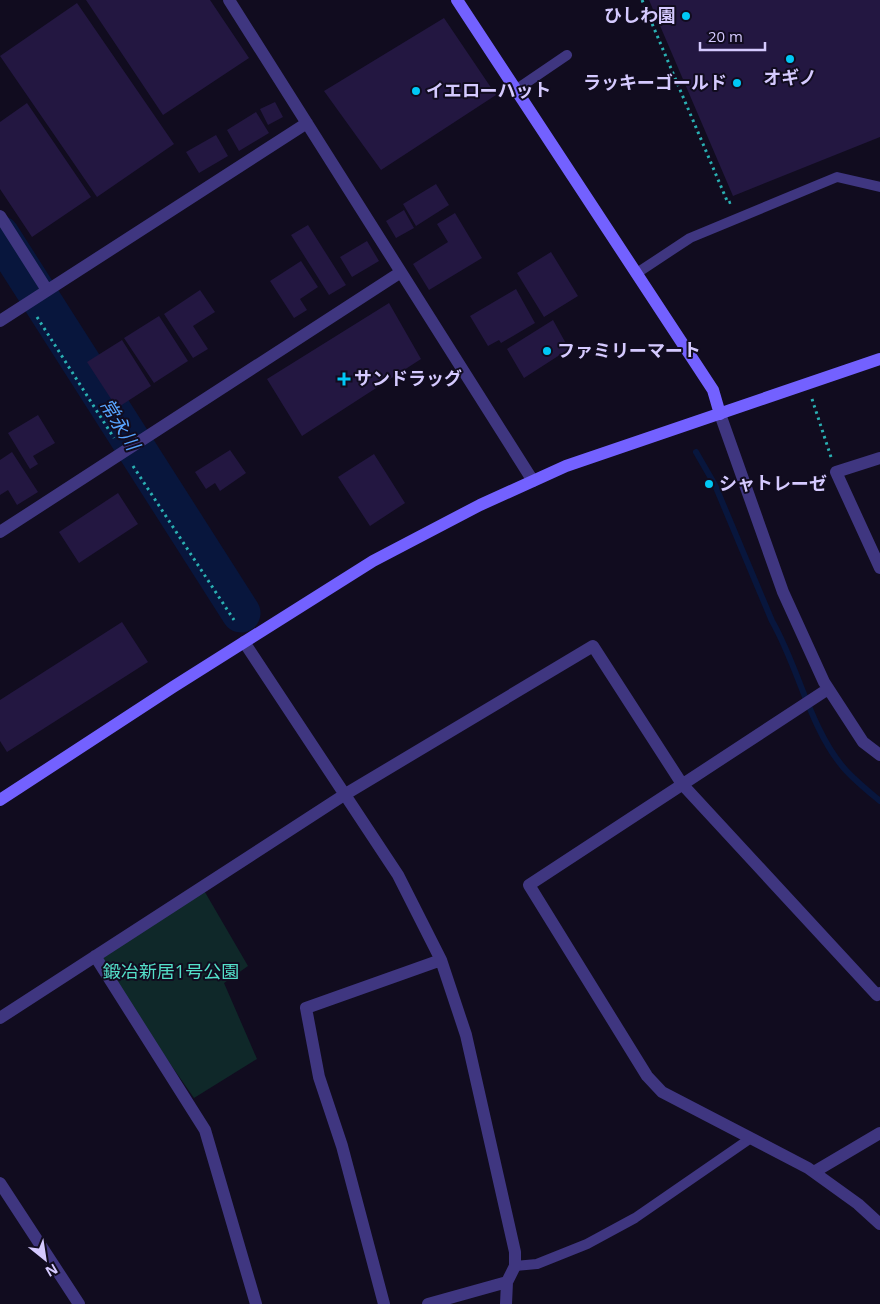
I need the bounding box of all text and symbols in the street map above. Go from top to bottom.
place label: ひしわ園 [604,3,676,27]
marker: ひしわ園 [680,10,692,22]
scale bar [700,20,765,52]
text: 20 m [708,26,743,46]
marker: オギノ [784,53,796,65]
place label: オギノ [763,65,817,89]
place label: ラッキーゴールド [583,70,727,94]
marker: ラッキーゴールド [731,77,743,89]
place label: イエローハット [426,78,551,102]
marker: イエローハット [410,85,422,97]
place label: ファミリーマート [557,338,701,362]
marker: ファミリーマート [541,345,553,357]
place label: サンドラッグ [354,366,462,390]
marker: サンドラッグ [338,373,350,385]
water label: 常永川 [94,393,147,457]
place label: シャトレーゼ [719,471,827,495]
marker: シャトレーゼ [703,478,715,490]
park label: 鍛冶新居1号公園 [103,959,239,983]
north arrow [20,1234,70,1284]
text: N [42,1260,61,1282]

